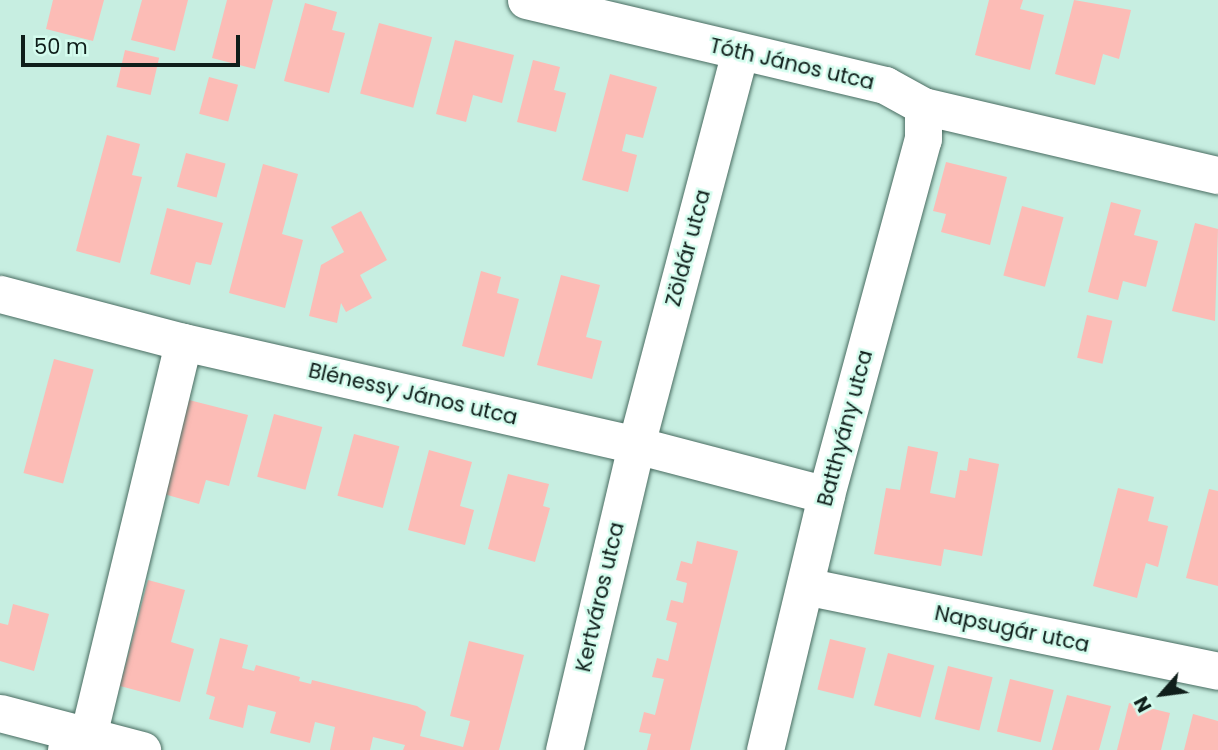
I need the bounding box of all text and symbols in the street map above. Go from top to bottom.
scale bar [24,21,243,65]
text: 50 m [34,32,88,61]
street label: Tóth János utca [707,33,877,95]
street label: Zöldár utca [660,187,716,309]
street label: Batthyány utca [812,347,878,509]
street label: Blénessy János utca [306,358,520,430]
street label: Kertváros utca [571,520,629,674]
street label: Napsugár utca [932,600,1092,658]
north arrow [1127,659,1197,729]
text: N [1128,691,1158,717]

